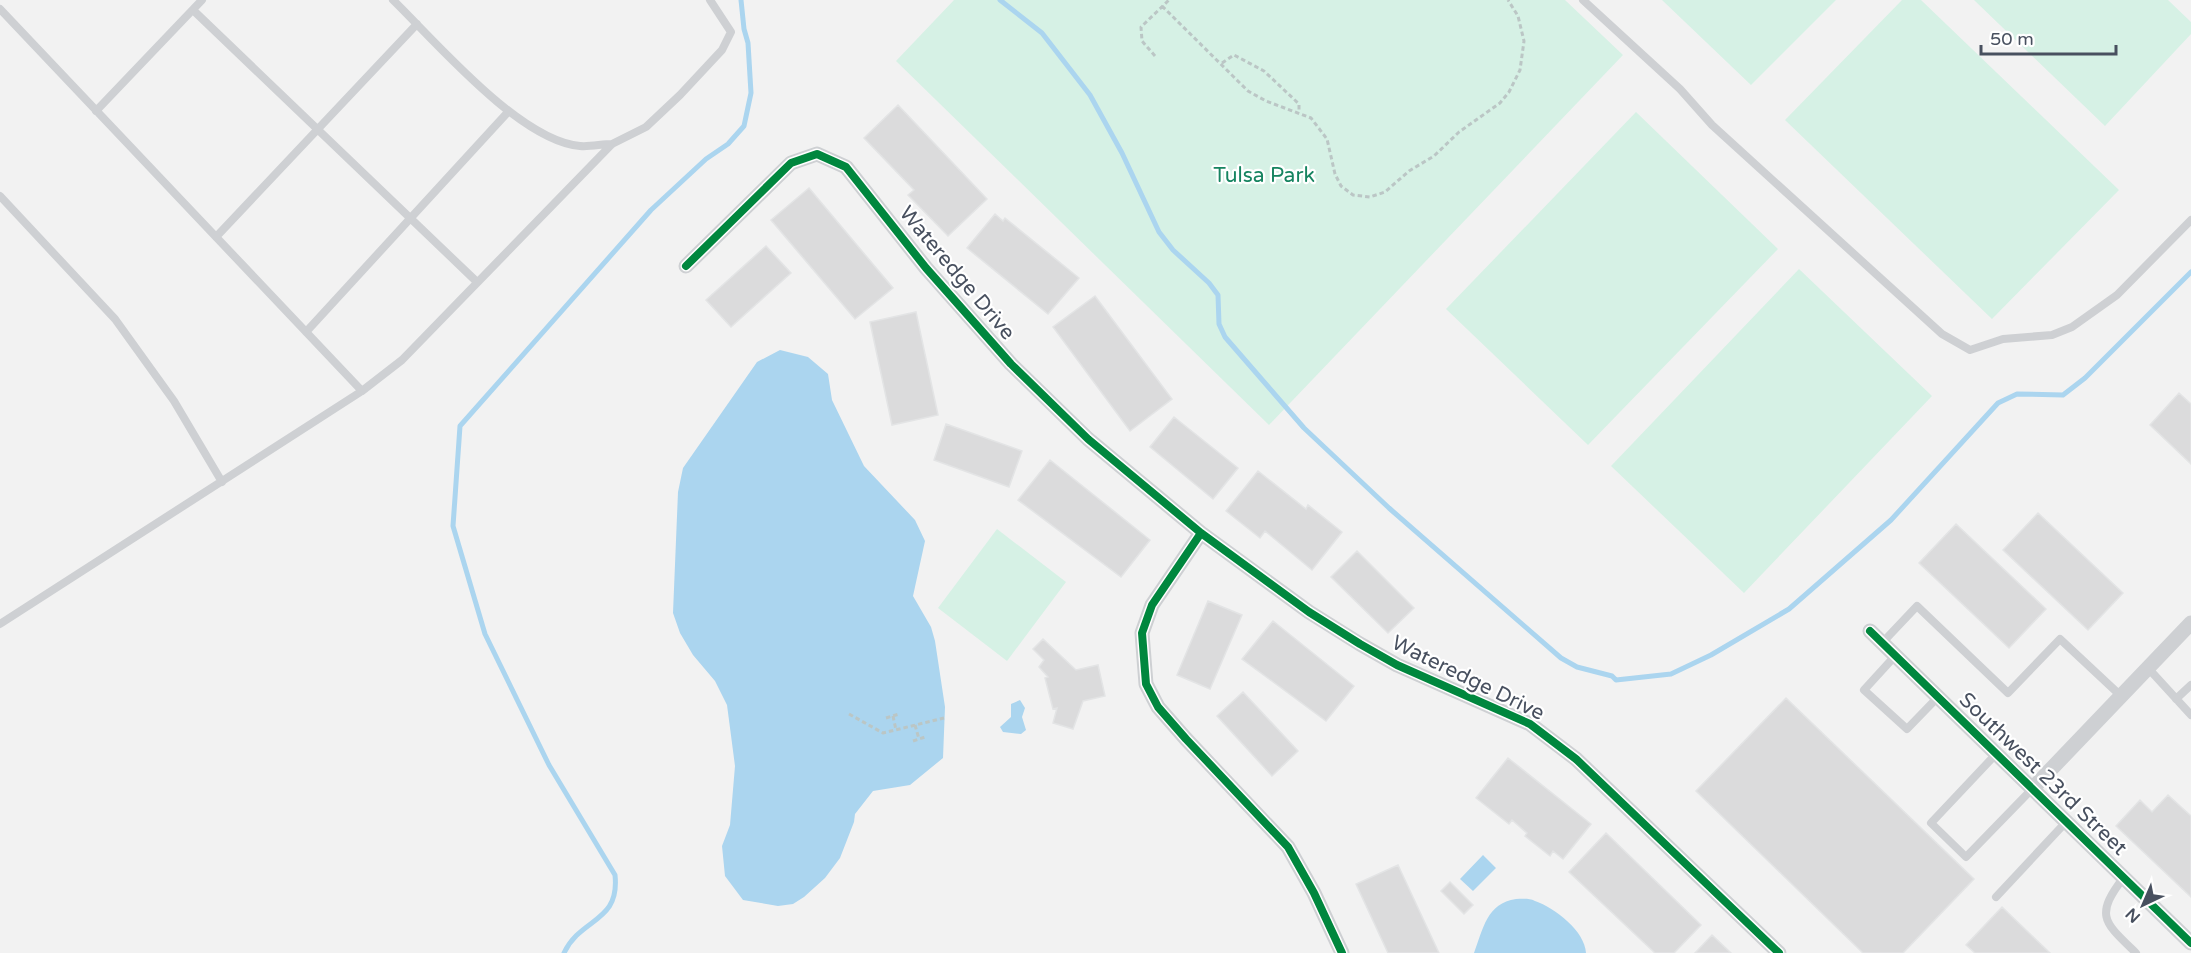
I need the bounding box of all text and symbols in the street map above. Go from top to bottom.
scale bar [1981,18,2116,56]
text: 50 m [1990,28,2034,50]
park label: Tulsa Park [1213,163,1315,188]
street label: Wateredge Drive [894,201,1020,345]
street label: Wateredge Drive [1388,630,1549,726]
street label: Southwest 23rd Street [1954,687,2132,861]
north arrow [2113,875,2173,935]
text: N [2122,903,2145,927]

